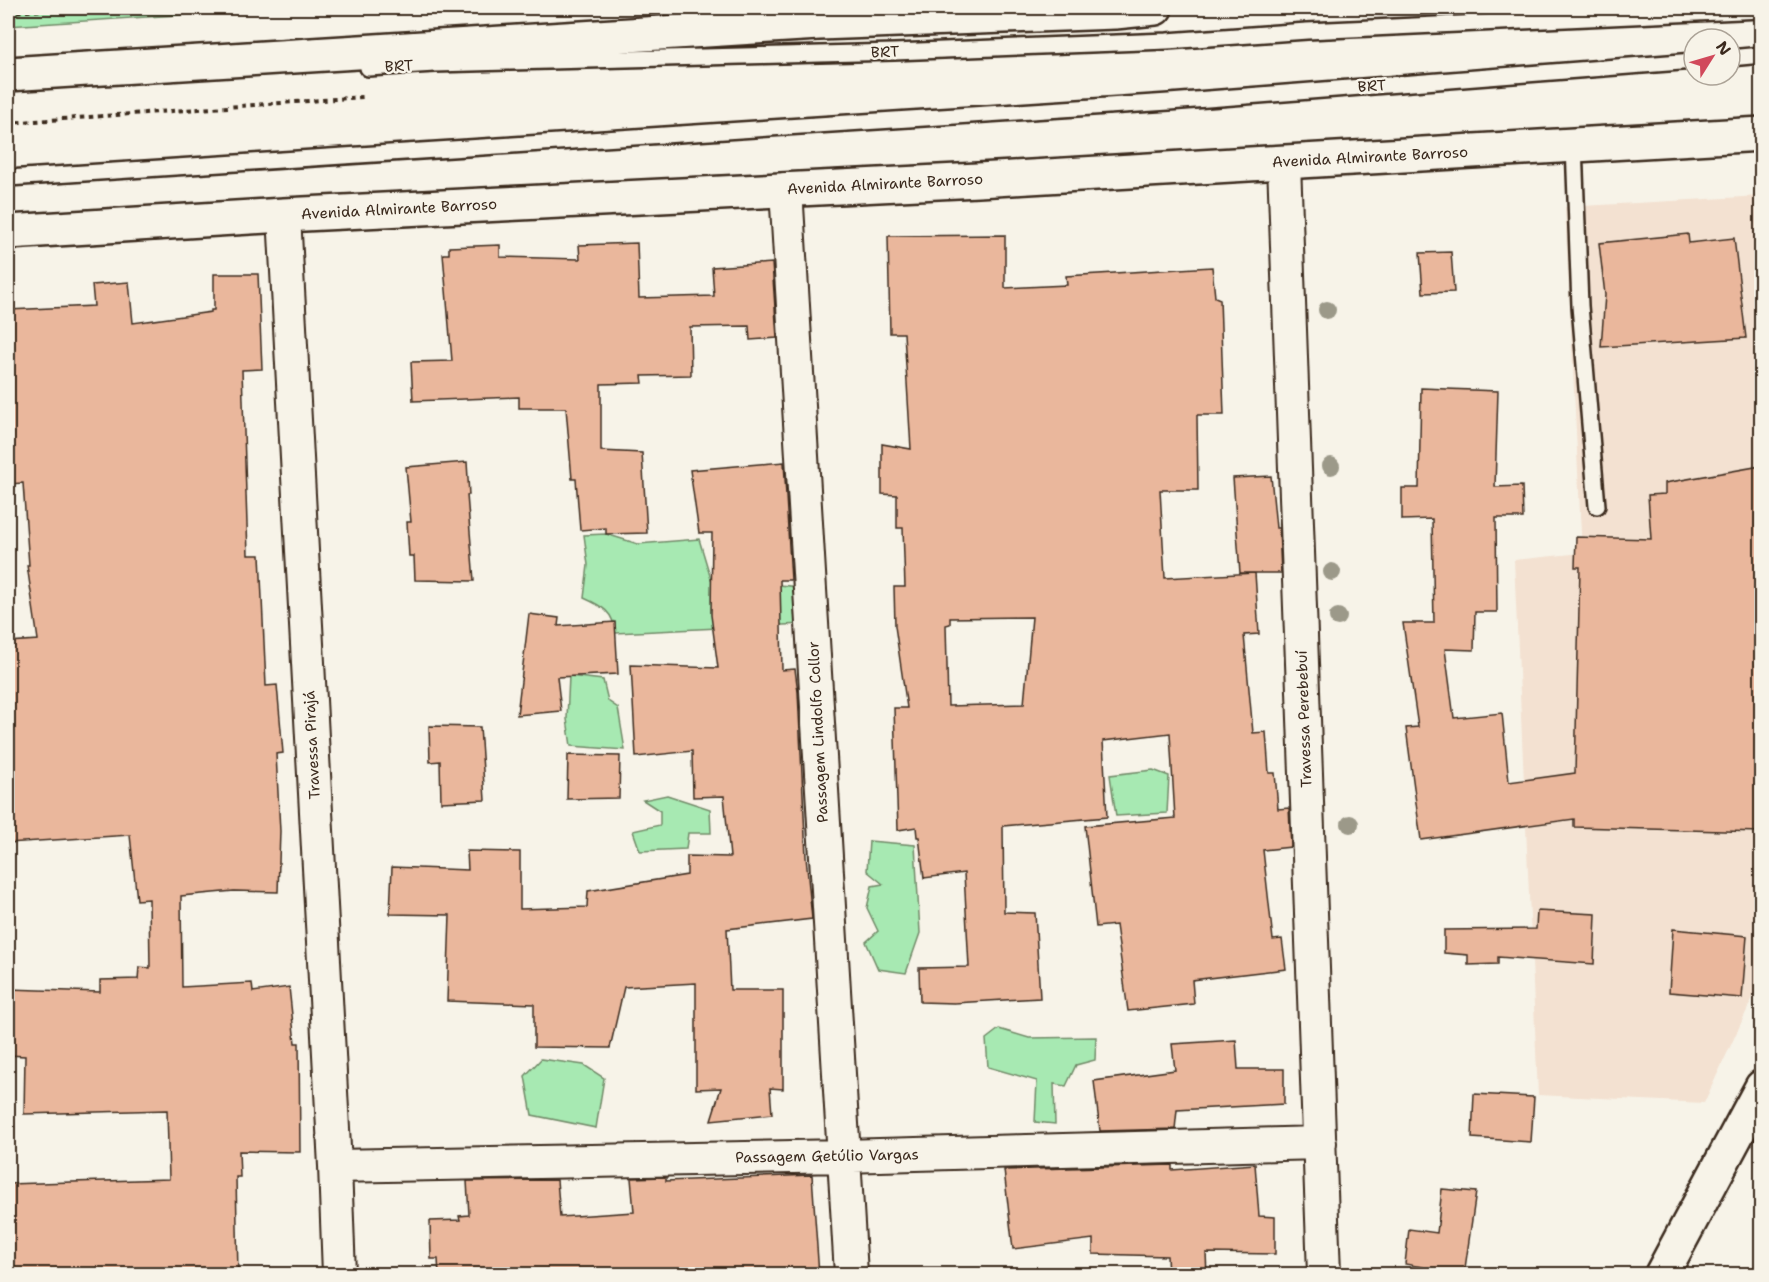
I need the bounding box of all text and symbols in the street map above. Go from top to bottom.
north arrow [1682,27,1742,87]
text: N [1711,37,1736,60]
street label: BRT [870,42,900,62]
street label: BRT [384,55,414,77]
street label: BRT [1357,75,1387,97]
street label: Avenida Almirante Barroso [1272,142,1468,172]
street label: Avenida Almirante Barroso [787,169,983,199]
street label: Avenida Almirante Barroso [301,194,497,224]
street label: Passagem Lindolfo Collor [803,641,833,823]
street label: Travessa Perebebuí [1292,649,1316,788]
street label: Travessa Pirajá [299,690,325,800]
street label: Passagem Getúlio Vargas [735,1144,919,1168]

